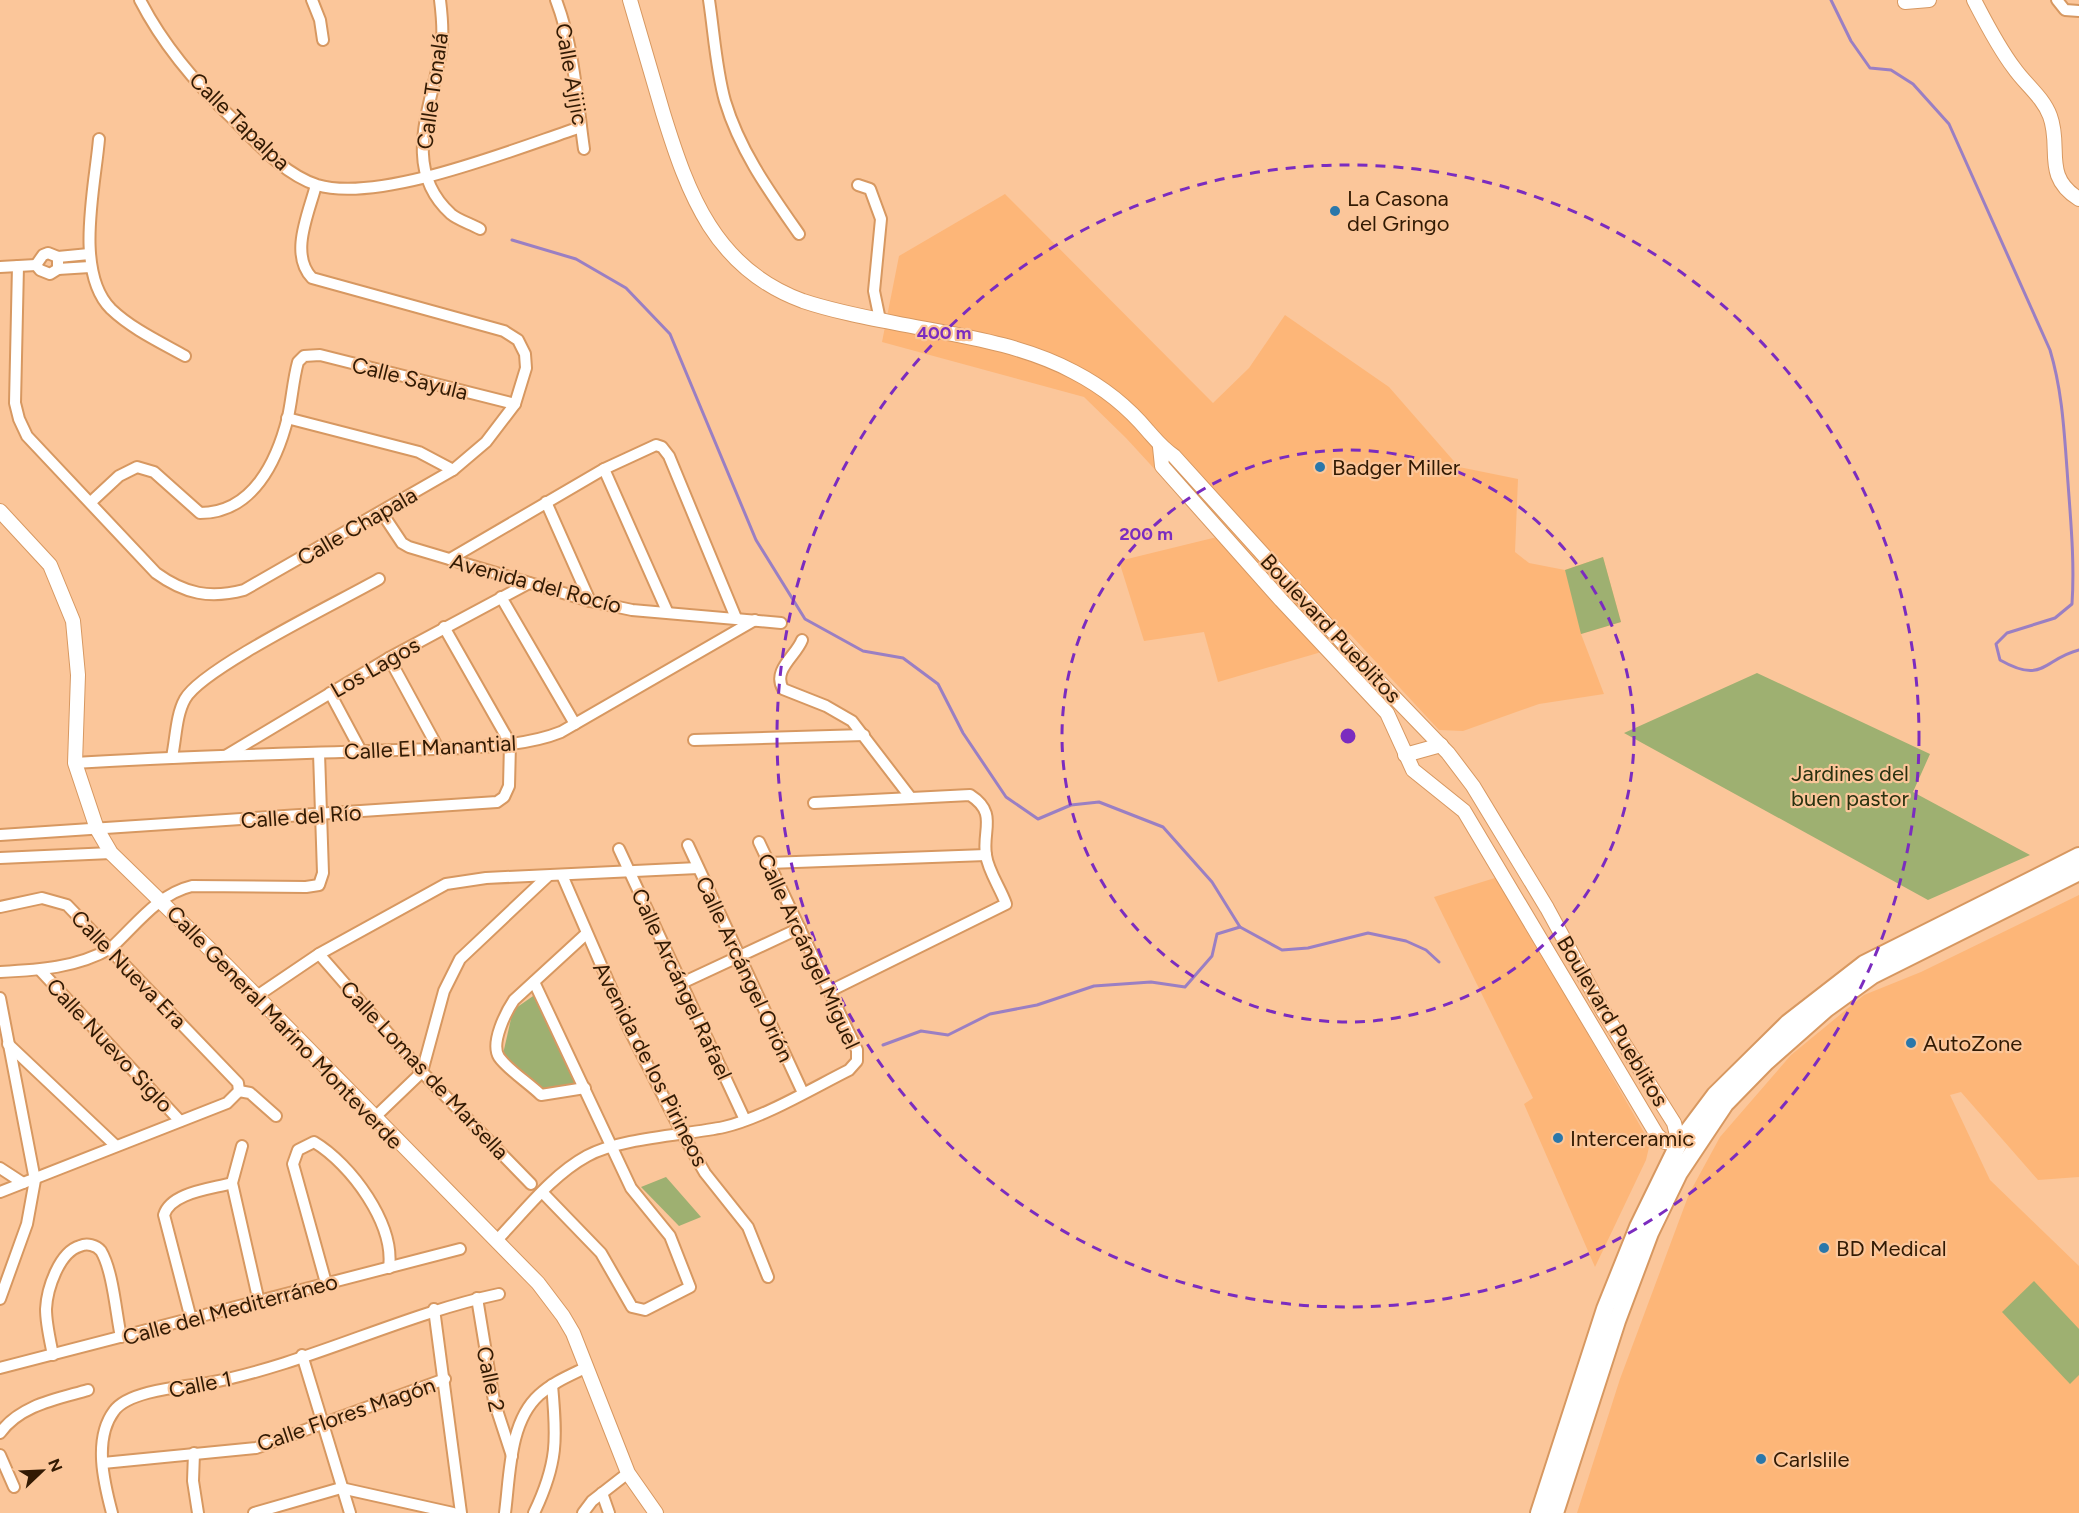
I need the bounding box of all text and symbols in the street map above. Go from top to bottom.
street label: Calle Ajijic [549,21,594,127]
street label: Calle Tonalá [411,31,454,151]
street label: Calle Tapalpa [184,67,296,176]
place label: La Casona del Gringo [1347,185,1449,237]
marker: La Casona del Gringo [1328,204,1342,218]
text: 400 m [917,322,971,344]
street label: Calle Sayula [349,351,471,406]
place label: Badger Miller [1332,454,1461,481]
marker: Badger Miller [1313,460,1327,474]
street label: Calle Chapala [293,481,422,572]
text: 200 m [1119,523,1173,545]
street label: Avenida del Rocío [447,548,624,619]
street label: Boulevard Pueblitos [1255,548,1407,709]
street label: Los Lagos [326,631,425,704]
centre of rings [1338,726,1358,746]
street label: Calle El Manantial [343,730,517,765]
park label: Jardines del buen pastor [1791,760,1909,812]
street label: Calle del Río [240,799,362,834]
street label: Calle Arcángel Miguel [751,849,866,1053]
street label: Calle Arcángel Orión [690,872,799,1066]
street label: Calle Arcángel Rafael [625,884,738,1084]
street label: Calle General Marino Monteverde [161,900,408,1155]
street label: Calle Nueva Era [65,904,192,1034]
street label: Boulevard Pueblitos [1551,931,1674,1111]
street label: Avenida de los Pirineos [587,957,714,1171]
street label: Calle Nuevo Siglo [41,973,179,1118]
street label: Calle Lomas de Marsella [335,975,515,1165]
place label: AutoZone [1923,1030,2022,1057]
marker: AutoZone [1904,1036,1918,1050]
place label: Interceramic [1570,1125,1694,1152]
marker: Interceramic [1551,1131,1565,1145]
place label: BD Medical [1836,1235,1947,1262]
marker: BD Medical [1817,1241,1831,1255]
street label: Calle del Mediterráneo [120,1268,341,1351]
street label: Calle 2 [470,1344,511,1414]
street label: Calle 1 [166,1365,234,1404]
street label: Calle Flores Magón [254,1371,439,1458]
north arrow [12,1441,72,1501]
place label: Carlslile [1773,1446,1849,1473]
marker: Carlslile [1754,1452,1768,1466]
text: N [44,1456,67,1475]

